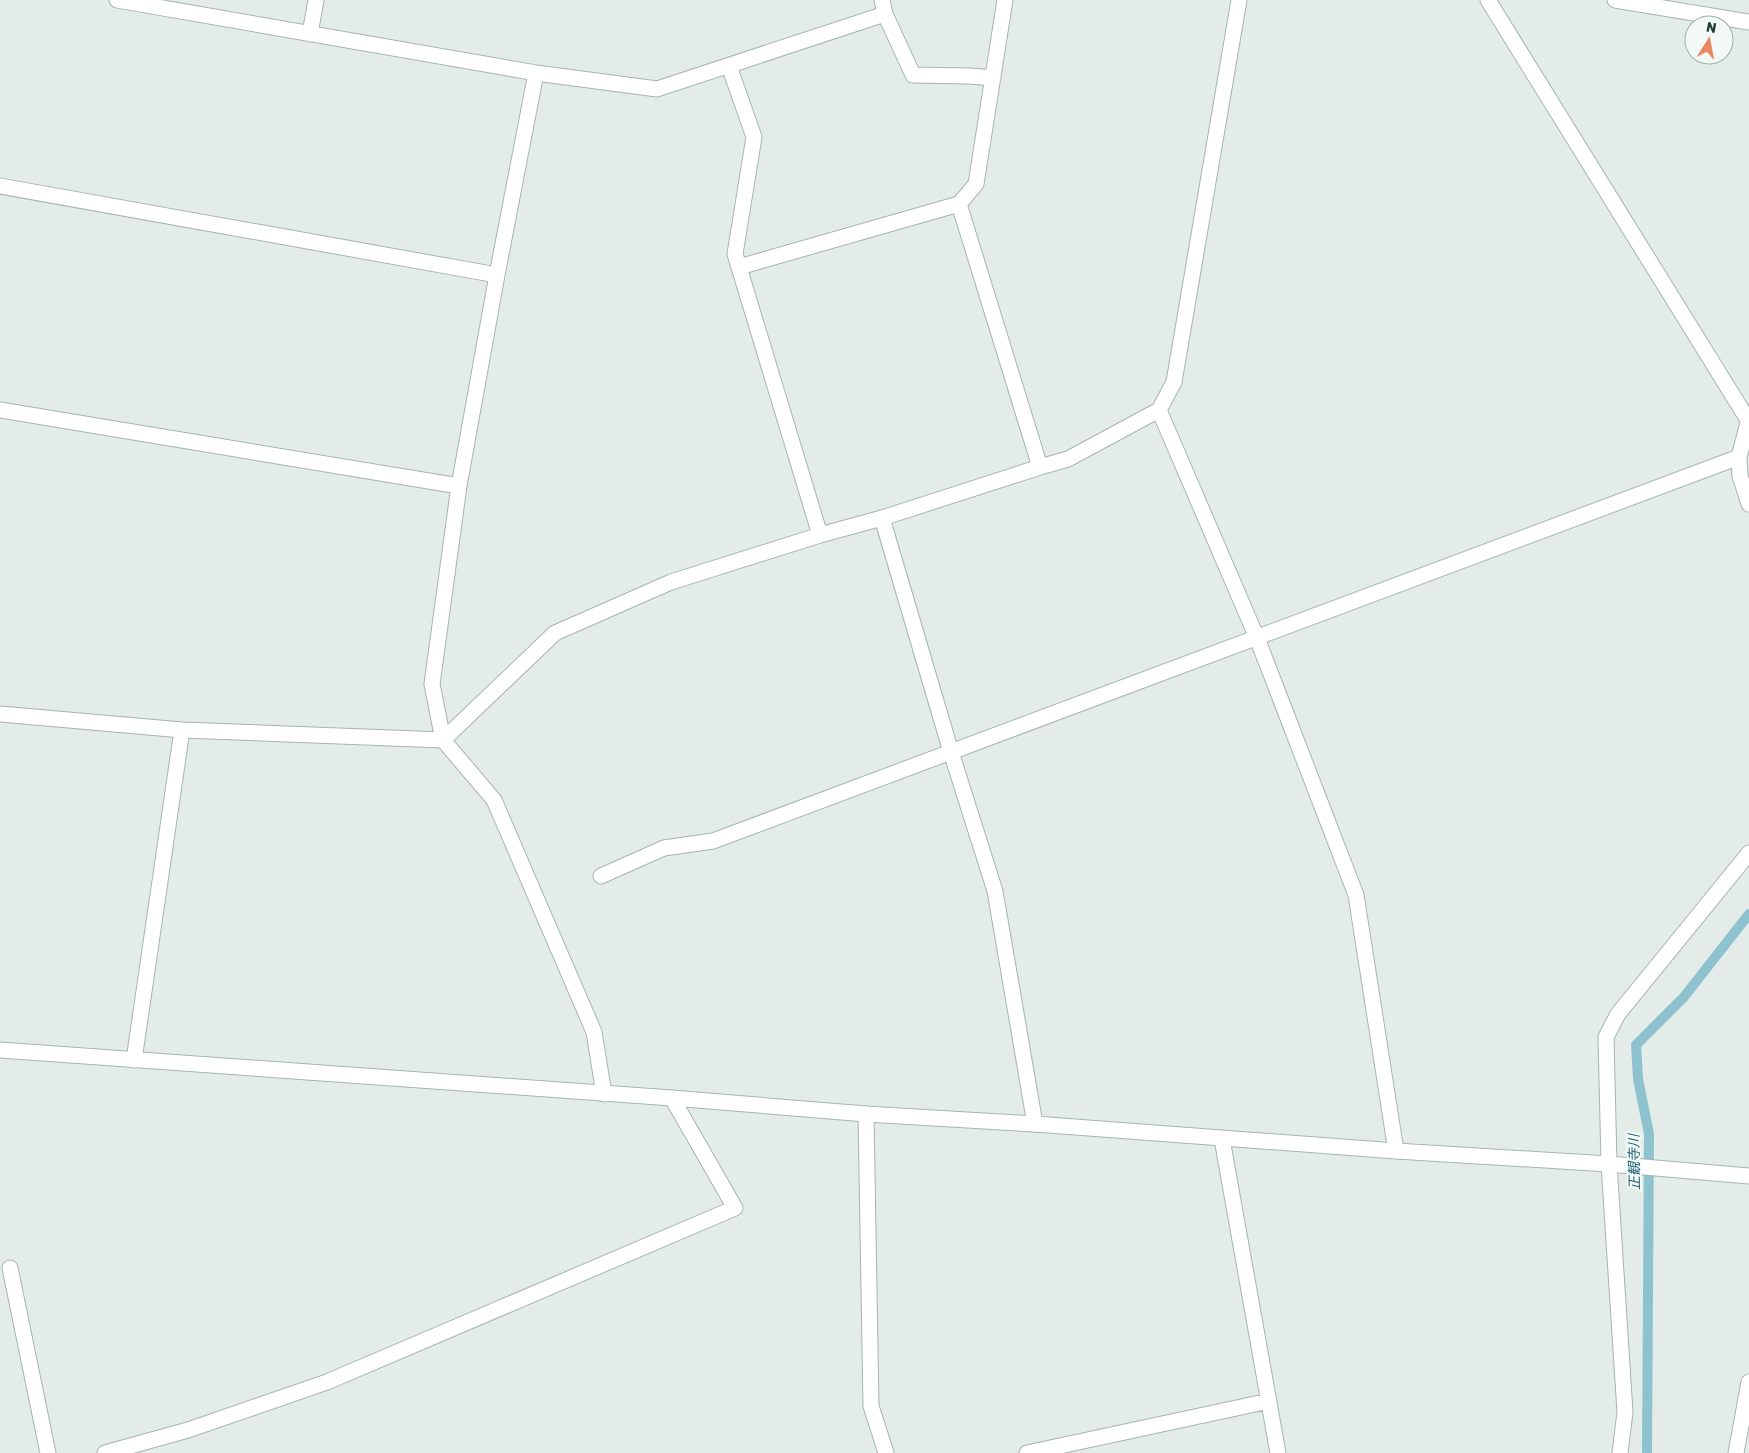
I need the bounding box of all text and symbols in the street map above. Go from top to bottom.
north arrow [1684,15,1734,65]
text: N [1705,18,1718,37]
water label: 正観寺川 [1625,1132,1643,1190]

